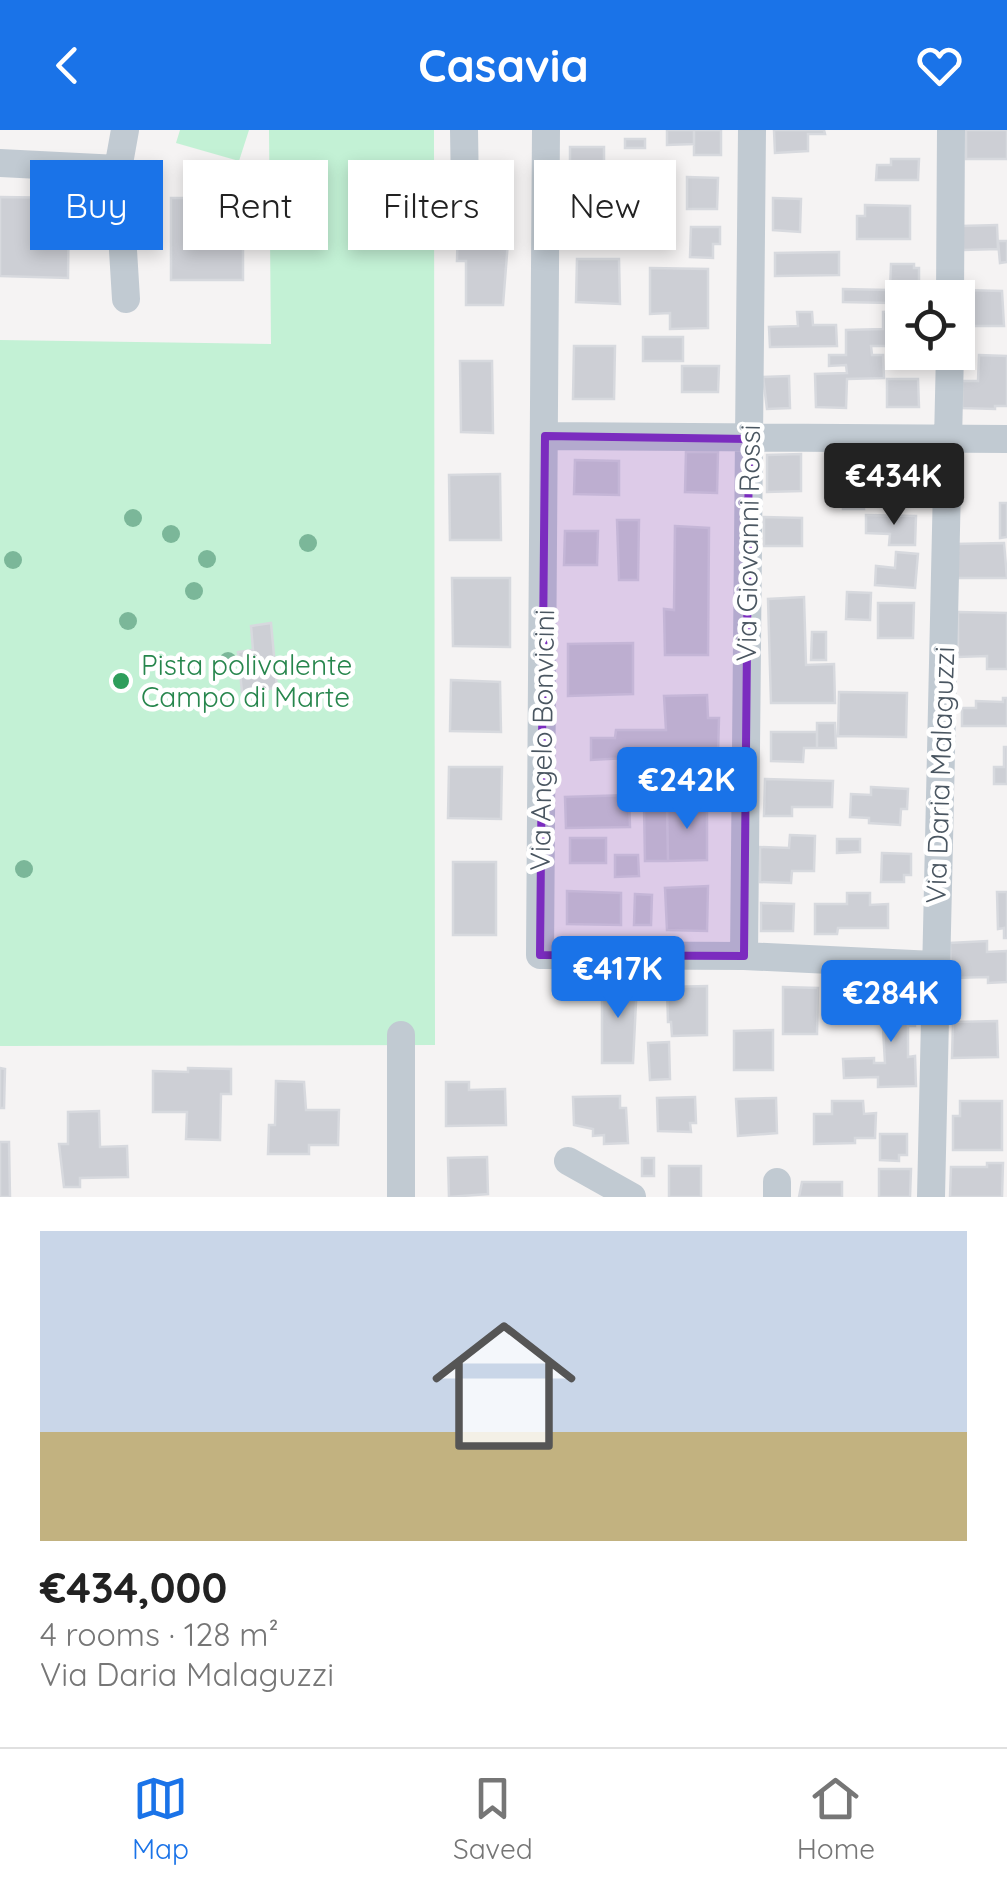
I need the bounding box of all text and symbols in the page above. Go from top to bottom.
text: Casavia [418,37,589,93]
icon: back [40,38,95,93]
icon: heart [912,38,967,93]
chip: Buy [30,160,163,250]
chip: Rent [183,160,328,250]
chip: Filters [348,160,514,250]
chip: New [534,160,676,250]
map controls [885,280,975,370]
button: locate [885,280,975,370]
street label: Via Giovanni Rossi [728,424,767,662]
pin: €434K [824,443,964,528]
text: €434K [846,455,942,495]
street label: Via Angelo Bonvicini [522,609,561,871]
street label: Via Daria Malaguzzi [918,646,961,904]
place label: Pista polivalente Campo di Marte [141,647,352,714]
marker: Pista polivalente Campo di Marte [110,670,132,692]
pin: €242K [617,747,757,832]
text: €242K [639,759,735,799]
pin: €417K [548,936,688,1021]
text: €417K [574,948,662,988]
pin: €284K [821,960,961,1045]
text: €284K [843,972,939,1012]
icon: home [414,1296,594,1476]
text: €434,000 [40,1561,227,1614]
text: 4 rooms · 128 m² [40,1614,279,1654]
text: Via Daria Malaguzzi [40,1654,334,1694]
tab: Map [132,1771,189,1866]
tab: Saved [453,1771,533,1866]
tab: Home [797,1771,875,1866]

